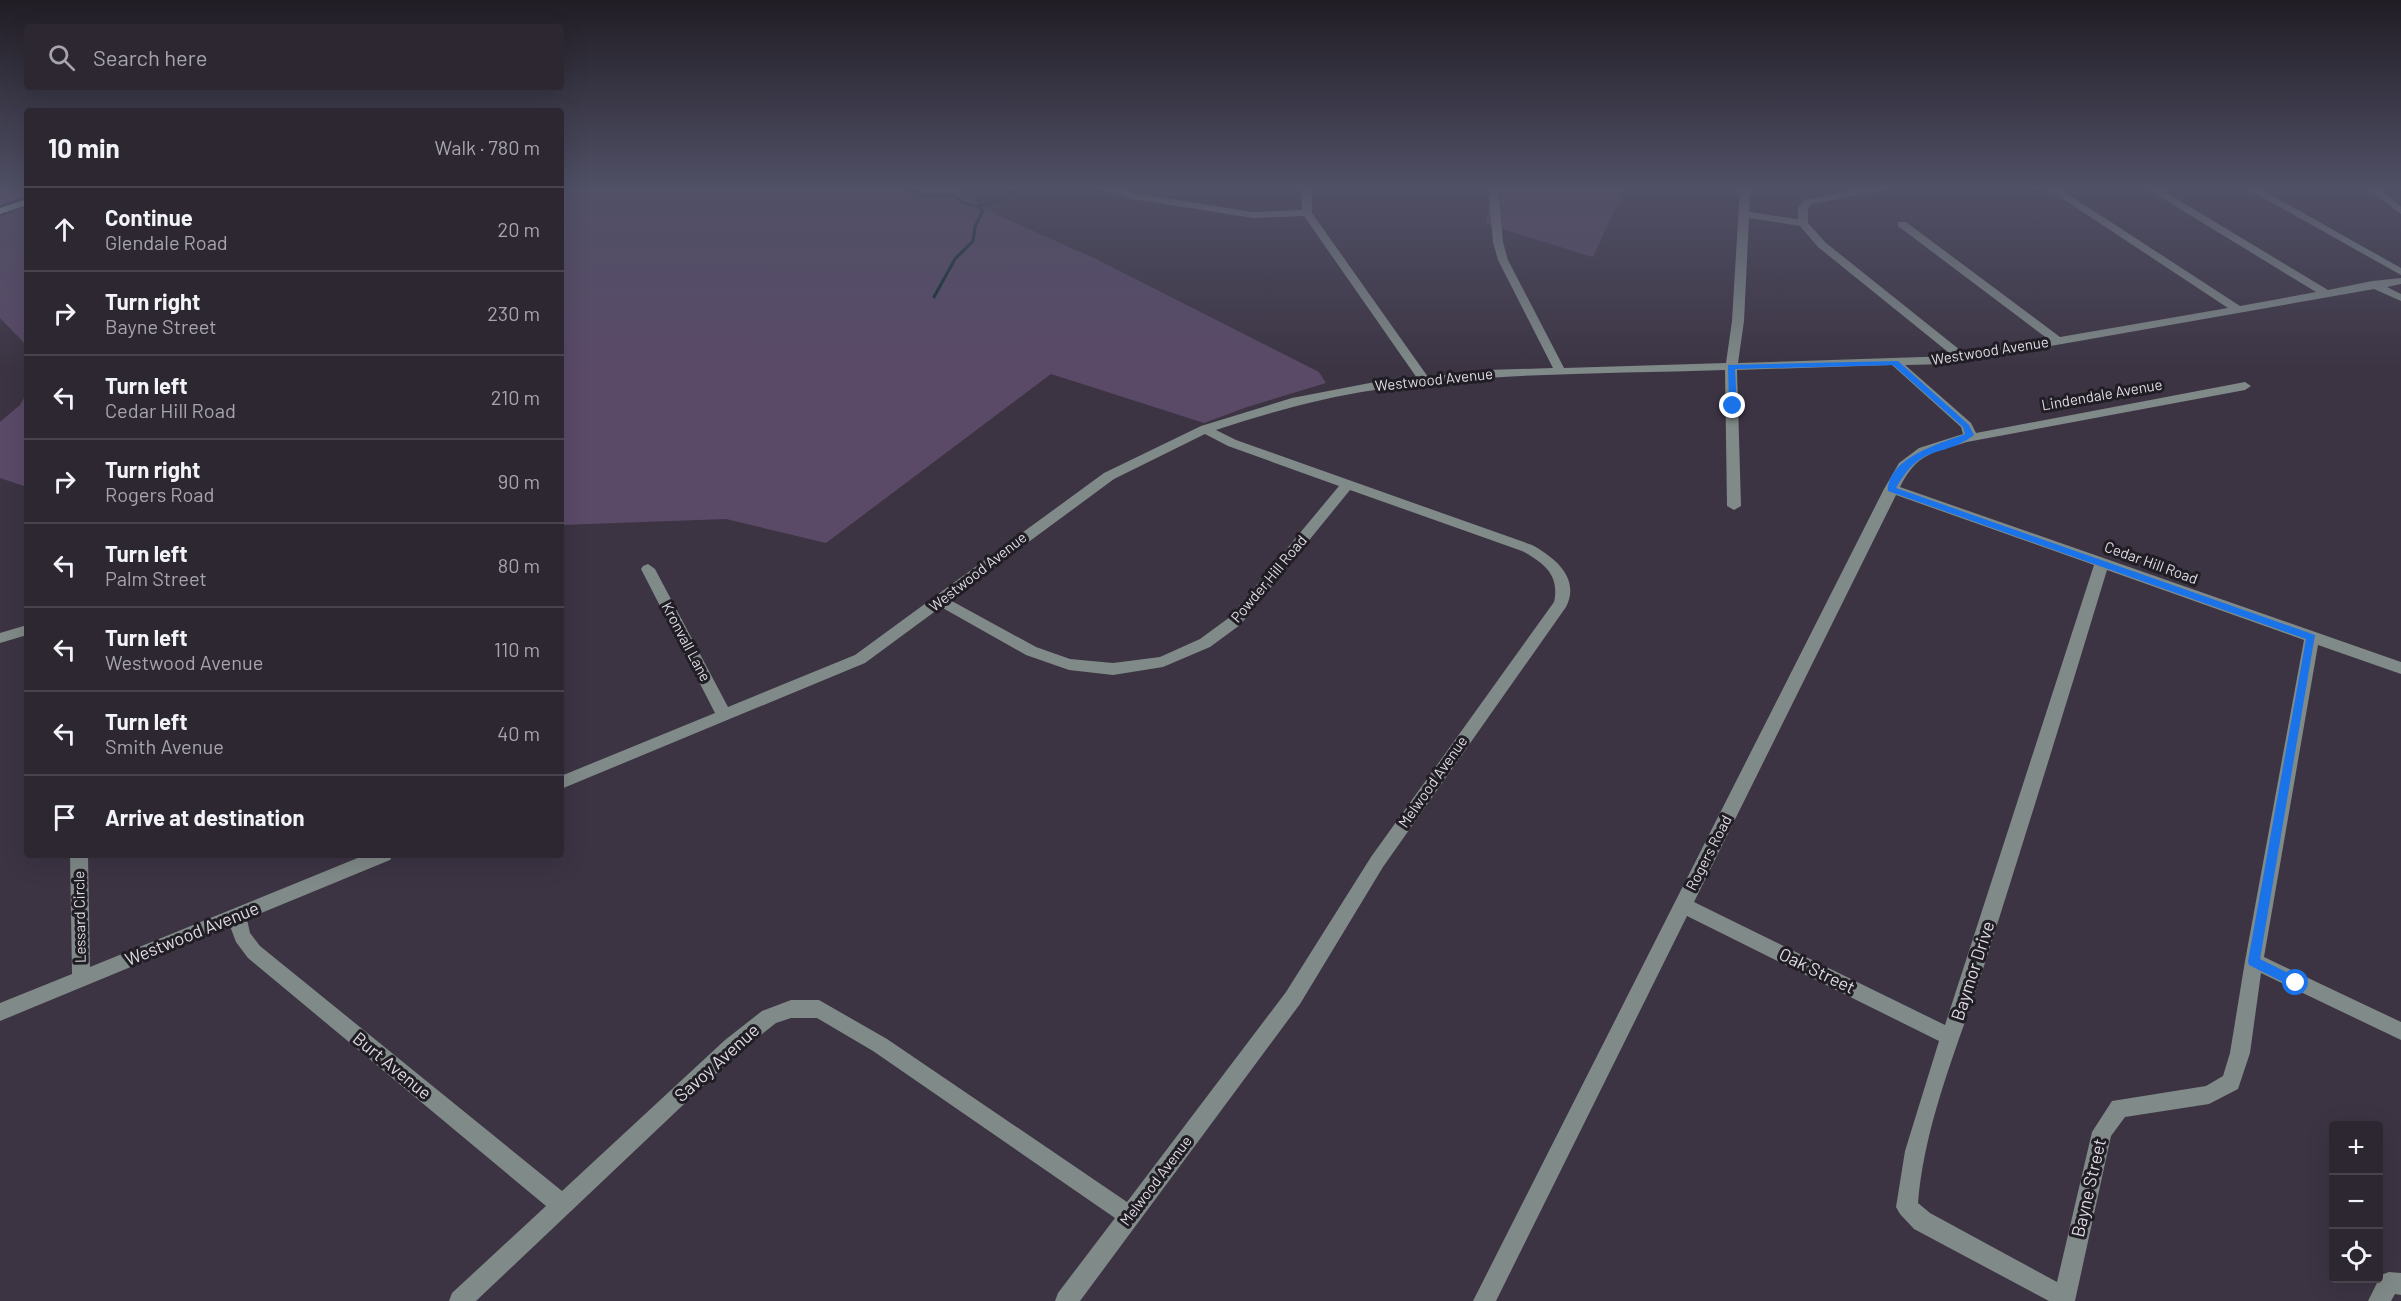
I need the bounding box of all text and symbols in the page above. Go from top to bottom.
search box [24,24,564,90]
icon: search [45,41,78,74]
text: Search here [93,44,207,70]
text: 10 min [48,132,120,163]
text: Walk · 780 m [435,135,540,159]
text: Continue [105,204,193,230]
icon: ahead [48,213,81,246]
text: 20 m [497,217,540,241]
text: Glendale Road [105,230,228,254]
text: Turn right [105,288,200,314]
icon: right [48,297,81,330]
text: 230 m [487,301,540,325]
text: Bayne Street [105,314,217,338]
street label: Westwood Avenue [1930,332,2050,368]
street label: Westwood Avenue [1374,364,1494,394]
text: Turn left [105,372,188,398]
street label: Lindendale Avenue [2040,375,2164,414]
icon: left [48,381,81,414]
text: 210 m [491,385,540,409]
route end [1719,392,1745,418]
text: Cedar Hill Road [105,398,236,422]
text: Turn right [105,456,200,482]
icon: right [48,465,81,498]
text: 90 m [498,469,540,493]
text: Rogers Road [105,482,215,506]
street label: Westwood Avenue [925,528,1030,615]
street label: Powder Hill Road [1226,531,1310,626]
street label: Cedar Hill Road [2102,537,2201,587]
text: Turn left [105,540,188,566]
icon: left [48,549,81,582]
text: 80 m [498,553,540,577]
text: Palm Street [105,566,207,590]
street label: Kronvall Lane [658,599,715,684]
text: Turn left [105,624,188,650]
icon: left [48,633,81,666]
text: 110 m [494,637,540,661]
text: Westwood Avenue [105,650,263,674]
text: Turn left [105,708,188,734]
icon: left [48,717,81,750]
text: 40 m [497,721,540,745]
street label: Melwood Avenue [1394,732,1471,831]
text: Smith Avenue [105,734,224,758]
icon: arrive [48,801,81,834]
text: Arrive at destination [105,804,304,830]
street label: Rogers Road [1681,812,1735,893]
street label: Lessard Circle [69,871,89,963]
street label: Westwood Avenue [121,896,262,970]
street label: Baymor Drive [1946,918,1998,1023]
street label: Oak Street [1776,942,1859,998]
route start [2282,969,2308,995]
street label: Savoy Avenue [669,1018,763,1106]
street label: Burt Avenue [349,1027,436,1104]
map controls [2329,1121,2383,1283]
button: + [2329,1121,2383,1175]
street label: Melwood Avenue [1116,1132,1195,1229]
street label: Bayne Street [2066,1136,2110,1239]
button: − [2329,1175,2383,1229]
button: locate [2329,1229,2383,1283]

